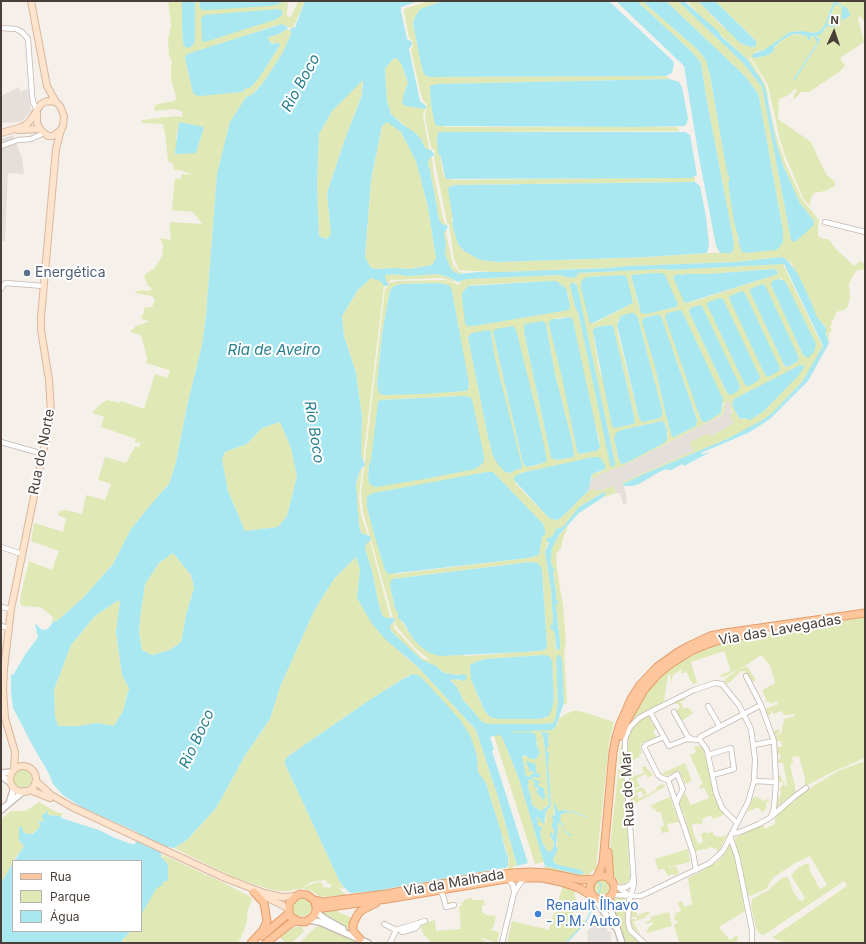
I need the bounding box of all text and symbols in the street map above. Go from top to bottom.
north arrow [814,12,854,52]
text: N [830,13,839,27]
water label: Rio Boco [278,51,324,115]
place label: Energética [35,265,106,281]
marker: Energética [22,268,32,278]
water label: Ria de Aveiro [228,341,320,359]
water label: Rio Boco [300,400,328,464]
street label: Rua do Norte [25,408,59,496]
street label: Via das Lavegadas [717,611,843,649]
water label: Rio Boco [176,707,218,771]
street label: Rua do Mar [618,751,638,827]
legend [12,860,142,932]
street label: Via da Malhada [402,866,506,900]
text: Rua [50,869,72,884]
text: Parque [50,889,90,904]
place label: Renault Ílhavo - P.M. Auto [546,898,639,930]
text: Água [50,909,79,924]
marker: Renault Ílhavo - P.M. Auto [533,909,543,919]

